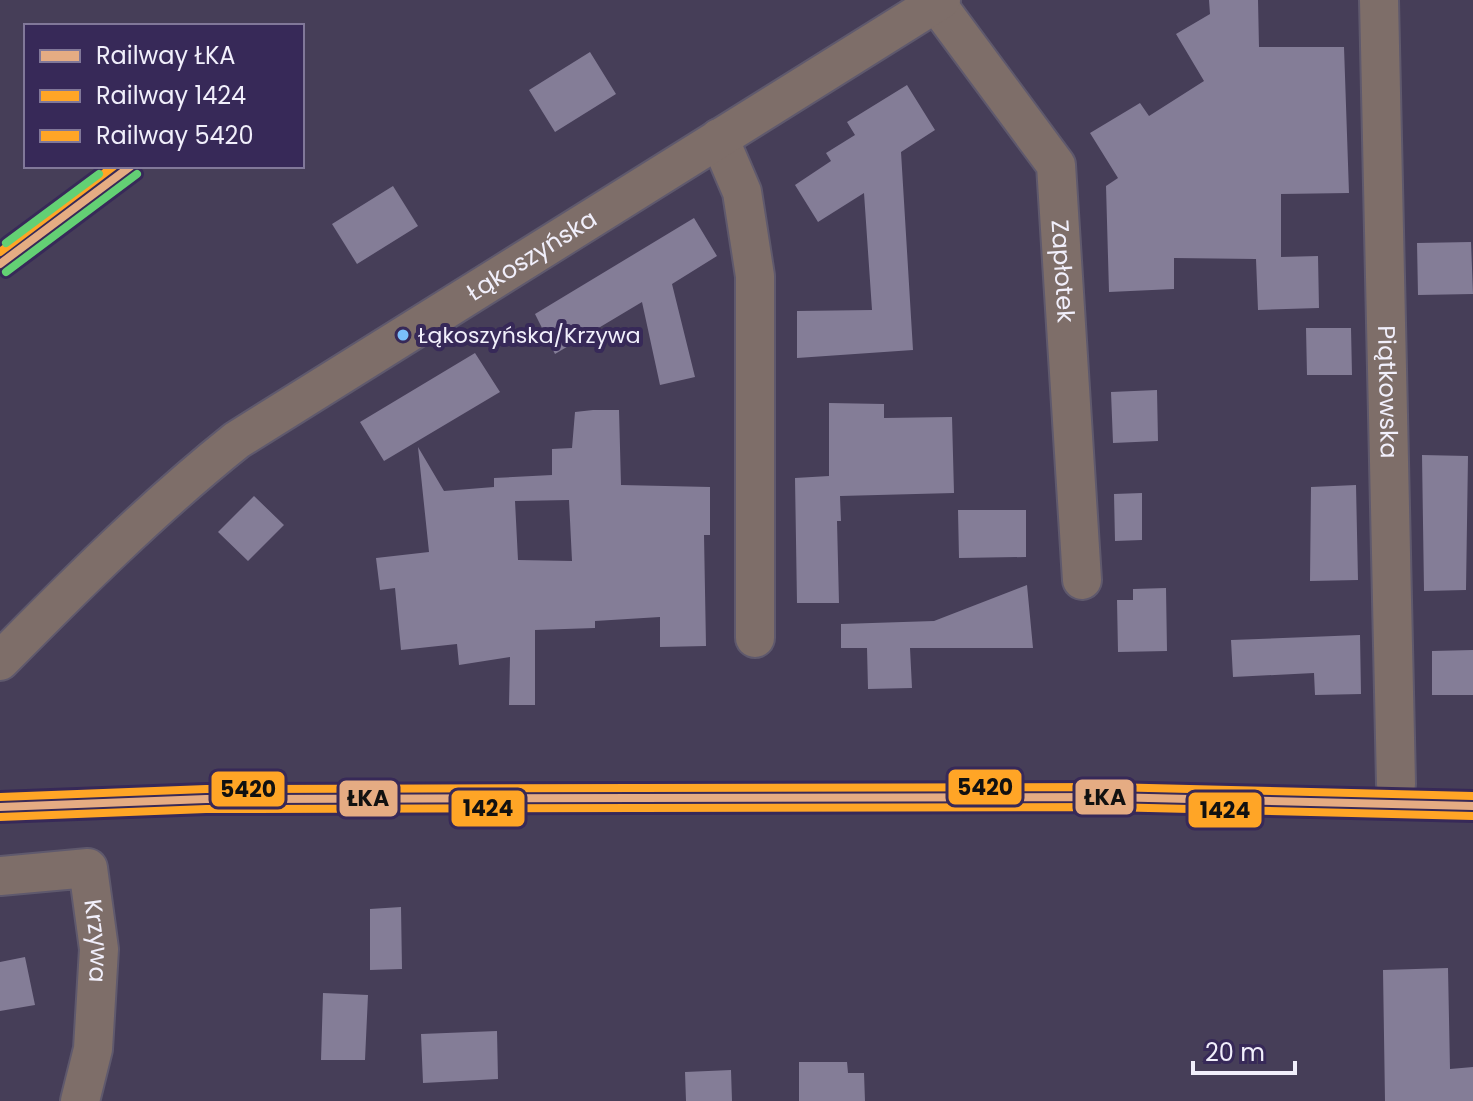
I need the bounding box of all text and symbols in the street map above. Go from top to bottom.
legend [24,24,304,168]
text: Railway ŁKA [96,39,236,72]
text: Railway 1424 [96,79,246,112]
text: Railway 5420 [96,119,254,152]
street label: Łąkoszyńska [460,202,603,308]
street label: Zapłotek [1043,219,1083,324]
place label: Łąkoszyńska/Krzywa [418,320,641,351]
street label: Piątkowska [1370,325,1406,459]
marker: Łąkoszyńska/Krzywa [395,327,411,343]
line badge: 5420 [947,768,1023,806]
line badge: 5420 [210,770,286,808]
text: 5420 [957,772,1013,803]
text: 5420 [220,774,276,805]
line badge: ŁKA [1074,778,1135,816]
line badge: ŁKA [338,779,399,818]
text: ŁKA [1084,782,1126,813]
text: ŁKA [347,783,389,814]
line badge: 1424 [450,789,526,828]
line badge: 1424 [1187,791,1263,829]
text: 1424 [463,793,513,824]
text: 1424 [1200,795,1250,826]
street label: Krzywa [76,897,116,984]
scale bar [1193,1025,1295,1075]
text: 20 m [1205,1036,1265,1069]

